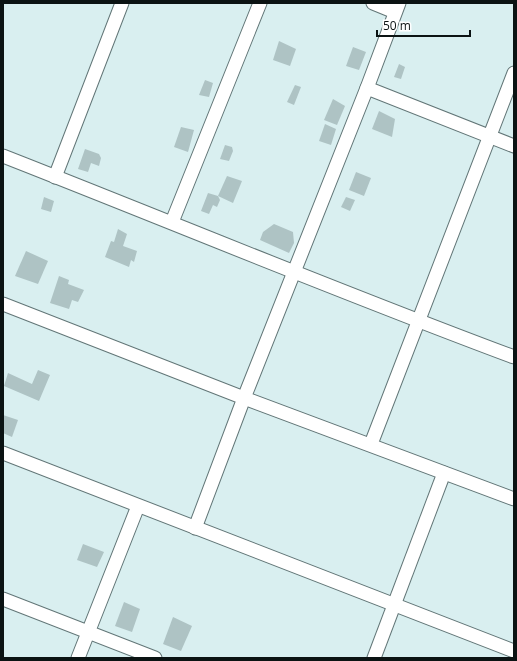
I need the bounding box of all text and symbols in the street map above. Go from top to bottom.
scale bar [377,12,470,38]
text: 50 m [383,17,411,34]

